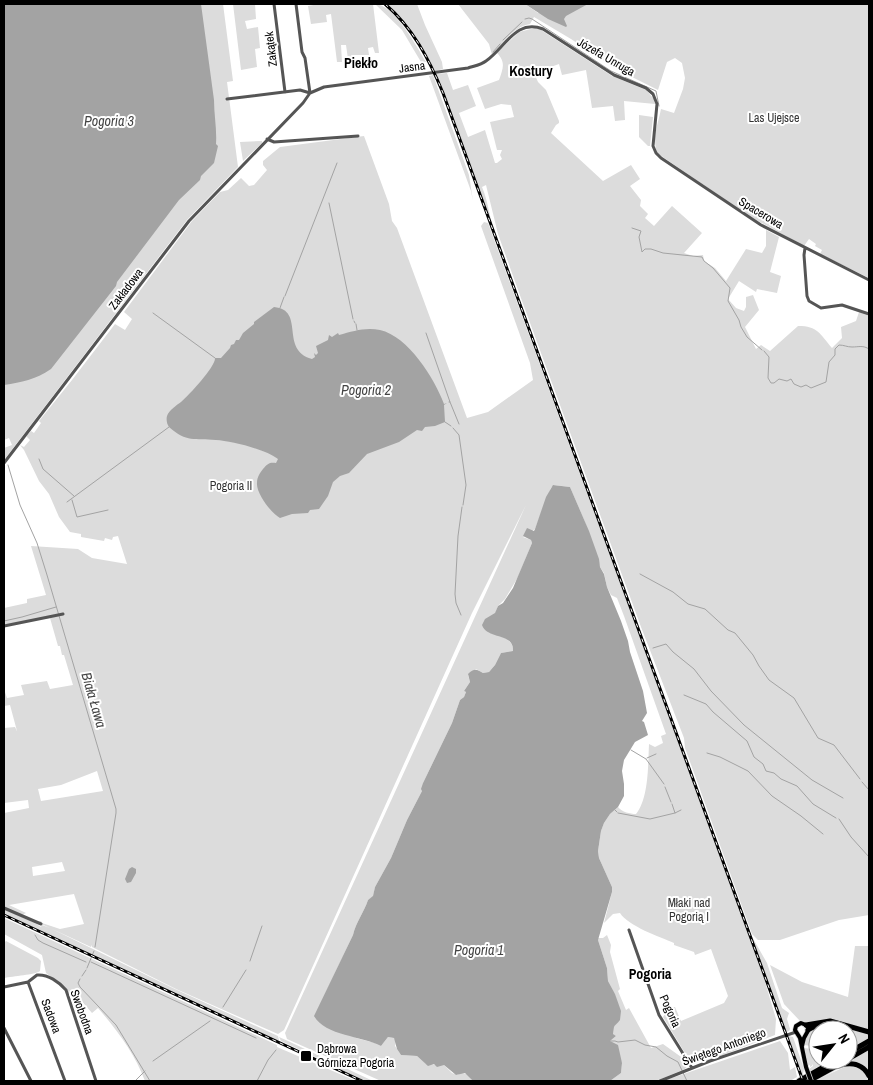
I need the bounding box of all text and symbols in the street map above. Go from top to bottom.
street label: Zakątek [261,31,281,67]
street label: Józefa Unruga [574,34,638,80]
district label: Piekło [344,54,378,72]
street label: Jasna [398,57,427,77]
district label: Kostury [509,62,553,80]
park label: Las Ujejsce [749,110,799,126]
water label: Pogoria 3 [84,112,135,130]
street label: Spacerowa [736,193,787,233]
street label: Zakładowa [105,265,147,313]
water label: Pogoria 2 [341,381,392,399]
park label: Pogoria II [210,478,252,494]
water label: Biała Ława [78,670,110,730]
park label: Młaki nad Pogorią I [668,895,710,925]
water label: Pogoria 1 [454,941,504,959]
district label: Pogoria [629,965,672,983]
street label: Swobodna [67,987,98,1037]
street label: Pogoria [656,992,685,1030]
street label: Sadowa [37,997,65,1036]
north arrow [808,1020,858,1070]
street label: Świętego Antoniego [680,1024,768,1070]
text: N [834,1030,854,1047]
place label: Dąbrowa Górnicza Pogoria [317,1041,395,1071]
marker: Dąbrowa Górnicza Pogoria [299,1049,313,1063]

